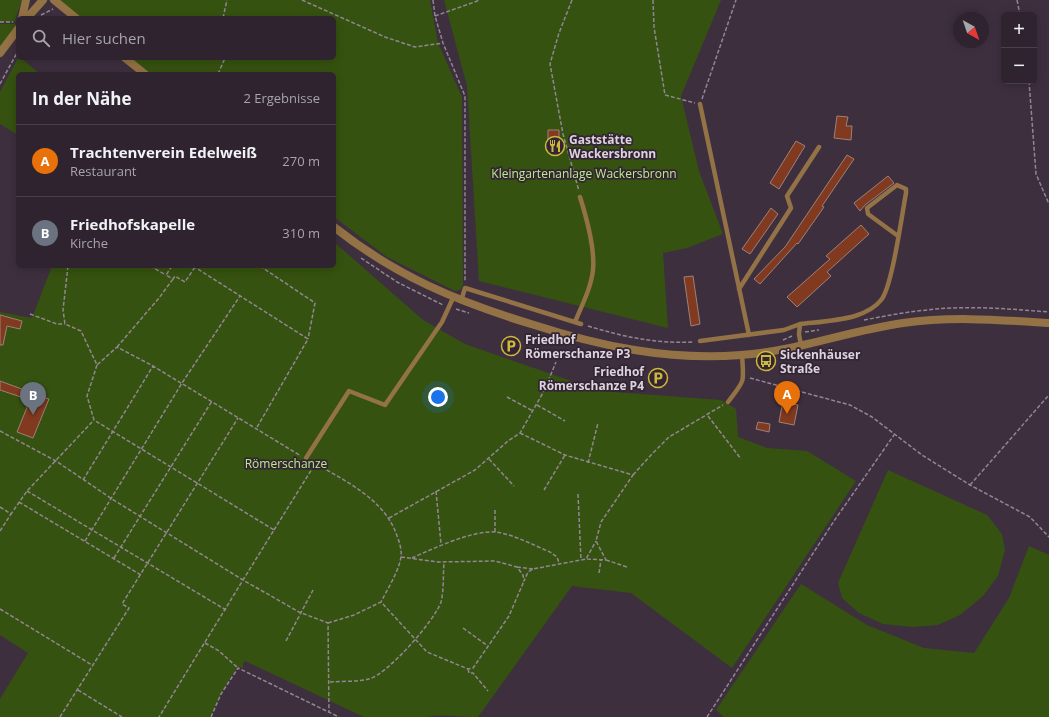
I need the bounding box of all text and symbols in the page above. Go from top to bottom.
north arrow [953,12,989,48]
map controls [1001,12,1037,84]
button: + [1001,12,1037,48]
search box [16,16,336,60]
icon: search [30,27,52,49]
text: Hier suchen [62,28,146,48]
button: − [1001,48,1037,84]
text: In der Nähe [32,87,131,110]
text: 2 Ergebnisse [243,89,320,107]
place label: Gaststätte Wackersbronn [569,131,656,162]
restaurant icon: Gaststätte Wackersbronn [544,135,566,157]
text: Trachtenverein Edelweiß [70,142,257,162]
text: A [41,152,49,170]
text: 270 m [282,152,320,170]
text: Restaurant [70,162,137,180]
park label: Kleingartenanlage Wackersbronn [491,165,677,182]
text: Friedhofskapelle [70,214,195,234]
text: B [41,224,49,242]
text: 310 m [282,224,320,242]
text: Kirche [70,234,108,252]
place label: Friedhof Römerschanze P3 [525,331,630,362]
parking icon: Friedhof Römerschanze P3 [500,335,522,357]
place label: Sickenhäuser Straße [780,346,861,377]
bus stop icon: Sickenhäuser Straße [755,350,777,372]
place label: Friedhof Römerschanze P4 [539,363,645,394]
parking icon: Friedhof Römerschanze P4 [647,367,669,389]
pin: A [774,381,800,414]
pin: B [20,382,46,415]
your location [428,387,448,407]
park label: Römerschanze [245,455,328,472]

